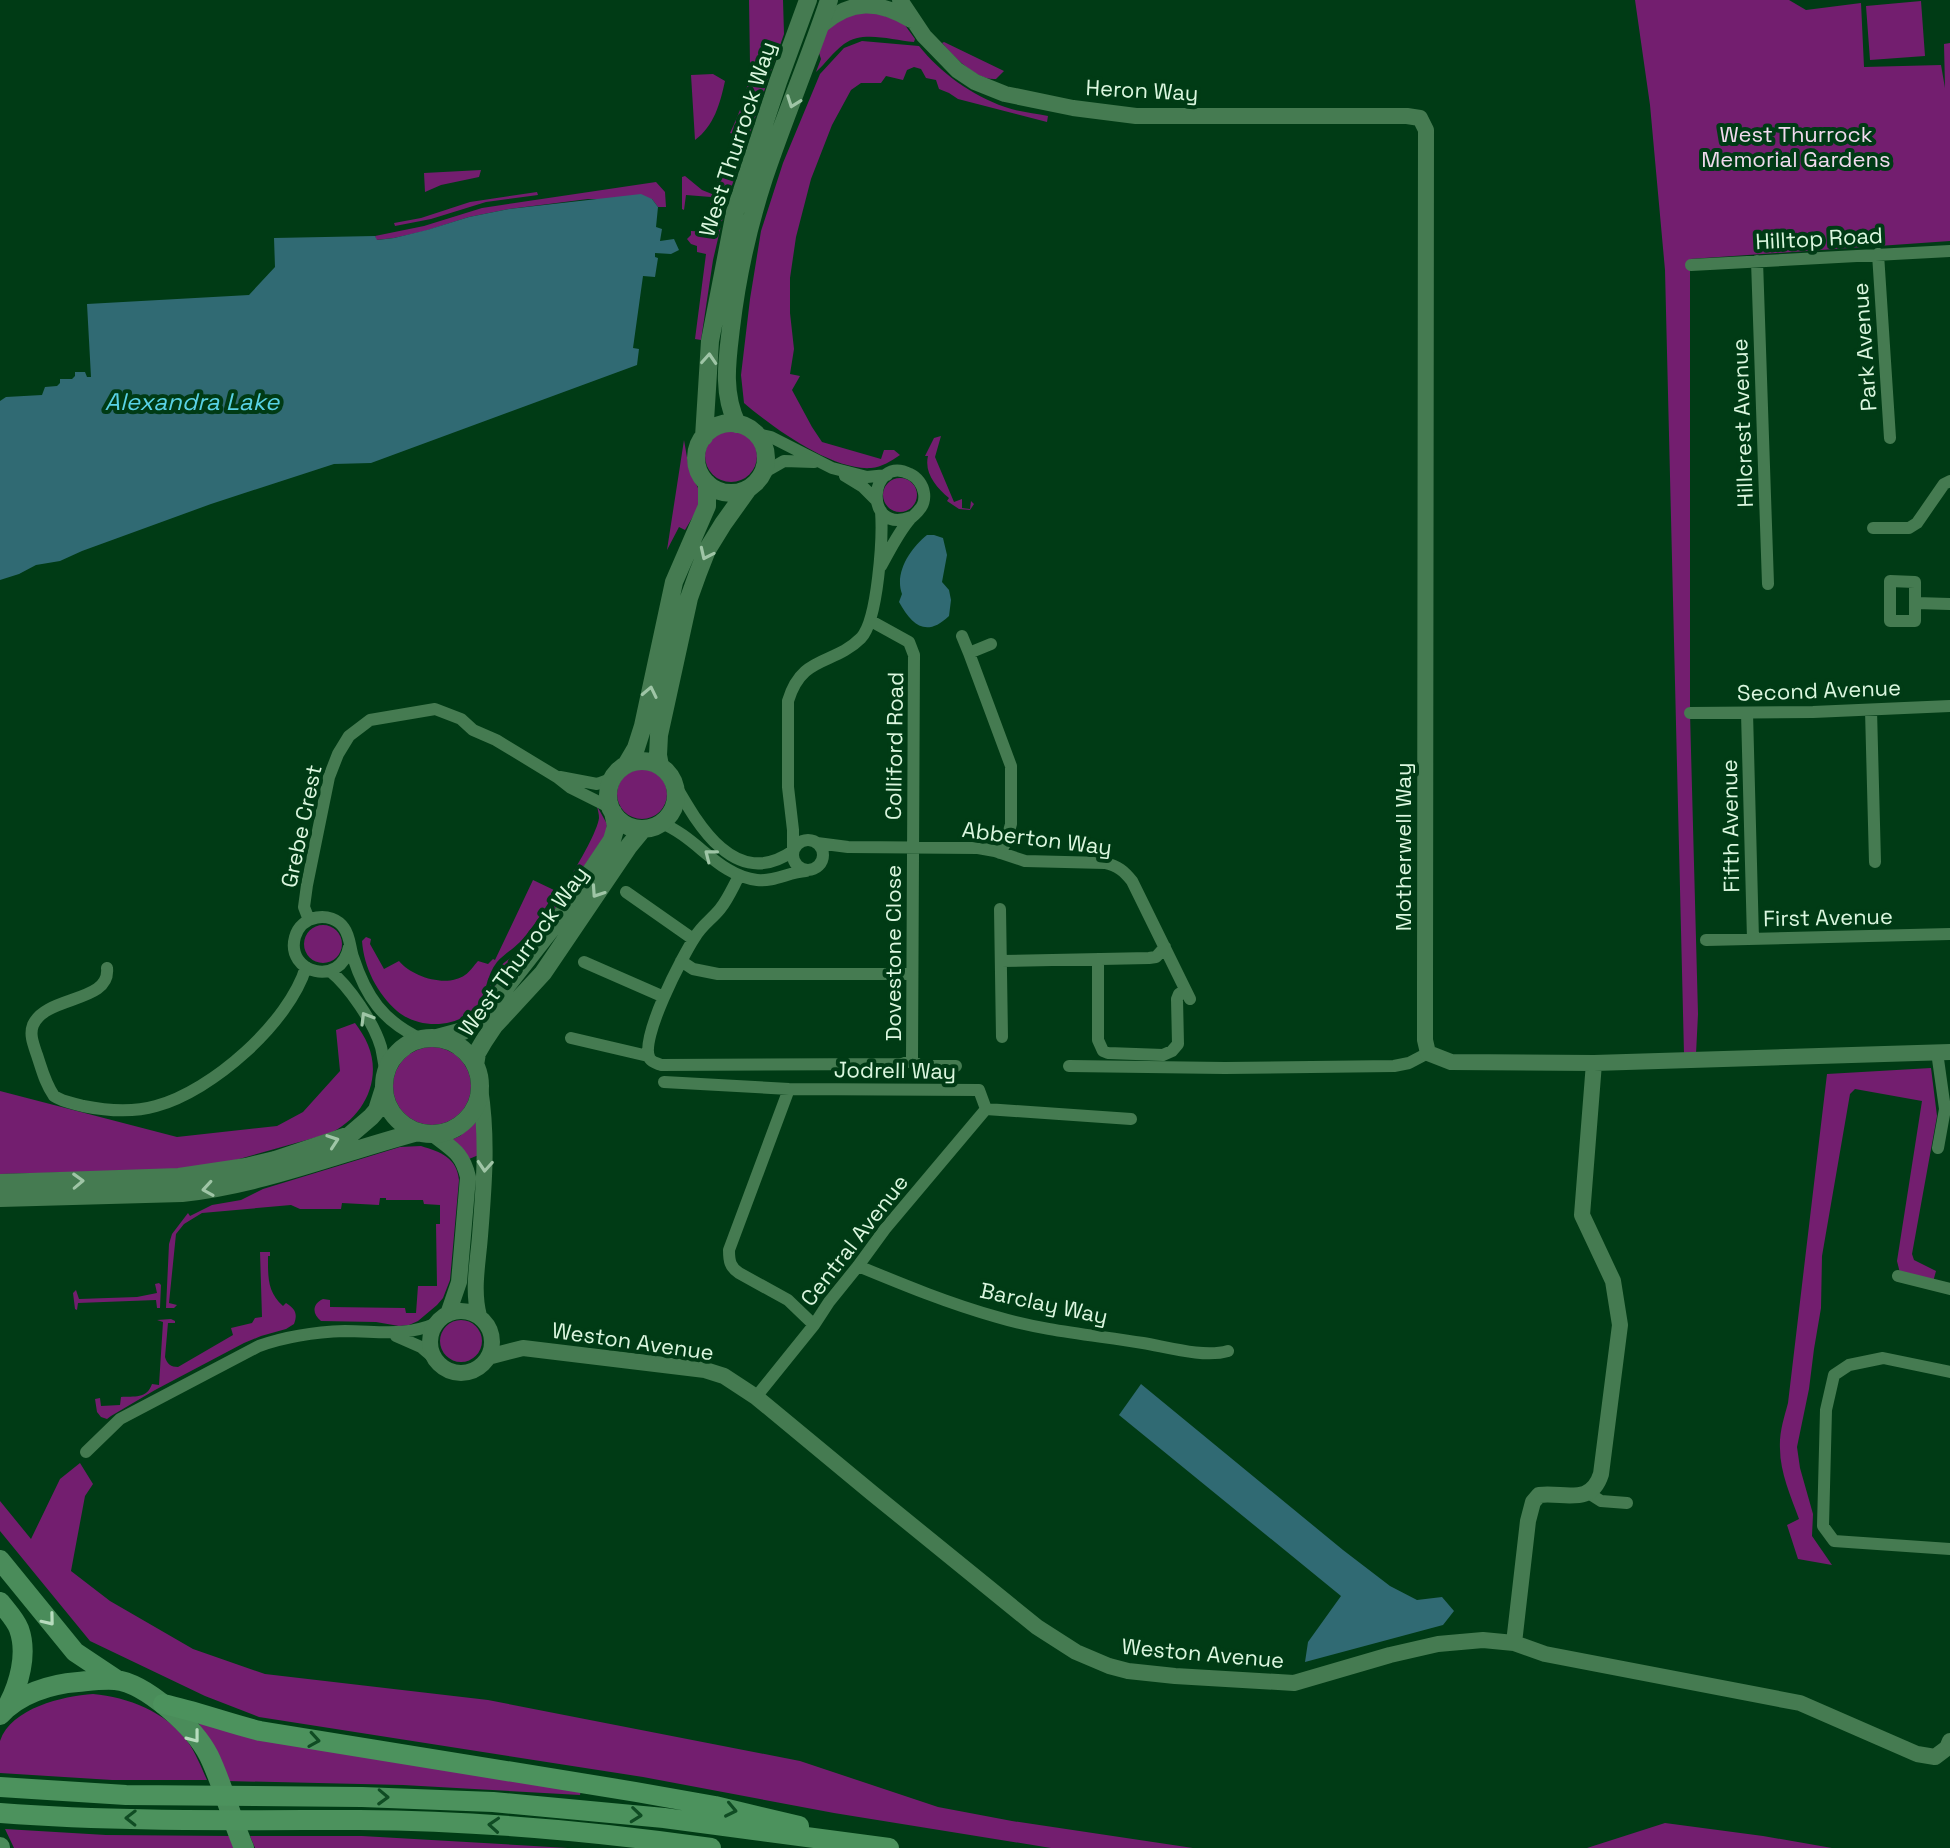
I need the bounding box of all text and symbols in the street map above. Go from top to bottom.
street label: West Thurrock Way [692,38,782,240]
street label: Heron Way [1085,73,1199,107]
one-way arrow [786,94,802,108]
park label: West Thurrock Memorial Gardens [1701,120,1891,173]
street label: Hilltop Road [1754,221,1884,255]
street label: Park Avenue [1846,282,1882,412]
street label: Hillcrest Avenue [1725,338,1759,508]
one-way arrow [700,352,717,365]
water label: Alexandra Lake [105,386,280,417]
one-way arrow [700,546,716,561]
street label: Colliford Road [879,672,909,820]
street label: Second Avenue [1737,673,1901,707]
one-way arrow [641,686,658,699]
street label: Fifth Avenue [1715,759,1745,893]
street label: Grebe Crest [274,762,328,890]
street label: Motherwell Way [1389,763,1417,931]
street label: Abberton Way [961,815,1113,861]
one-way arrow [705,850,719,865]
street label: West Thurrock Way [452,861,594,1041]
street label: Dovestone Close [879,865,907,1041]
one-way arrow [592,884,607,898]
street label: First Avenue [1763,902,1893,932]
one-way arrow [360,1012,376,1027]
street label: Jodrell Way [834,1055,956,1085]
one-way arrow [325,1134,339,1151]
one-way arrow [477,1160,494,1173]
street label: Central Avenue [794,1169,914,1311]
one-way arrow [72,1173,85,1190]
one-way arrow [201,1180,215,1197]
street label: Barclay Way [978,1276,1110,1330]
street label: Weston Avenue [550,1316,716,1366]
one-way arrow [39,1611,54,1626]
street label: Weston Avenue [1120,1632,1286,1674]
one-way arrow [185,1728,199,1743]
one-way arrow [307,1731,321,1748]
one-way arrow [377,1789,390,1806]
one-way arrow [724,1801,737,1818]
one-way arrow [630,1806,643,1823]
one-way arrow [124,1810,137,1827]
one-way arrow [487,1817,500,1834]

